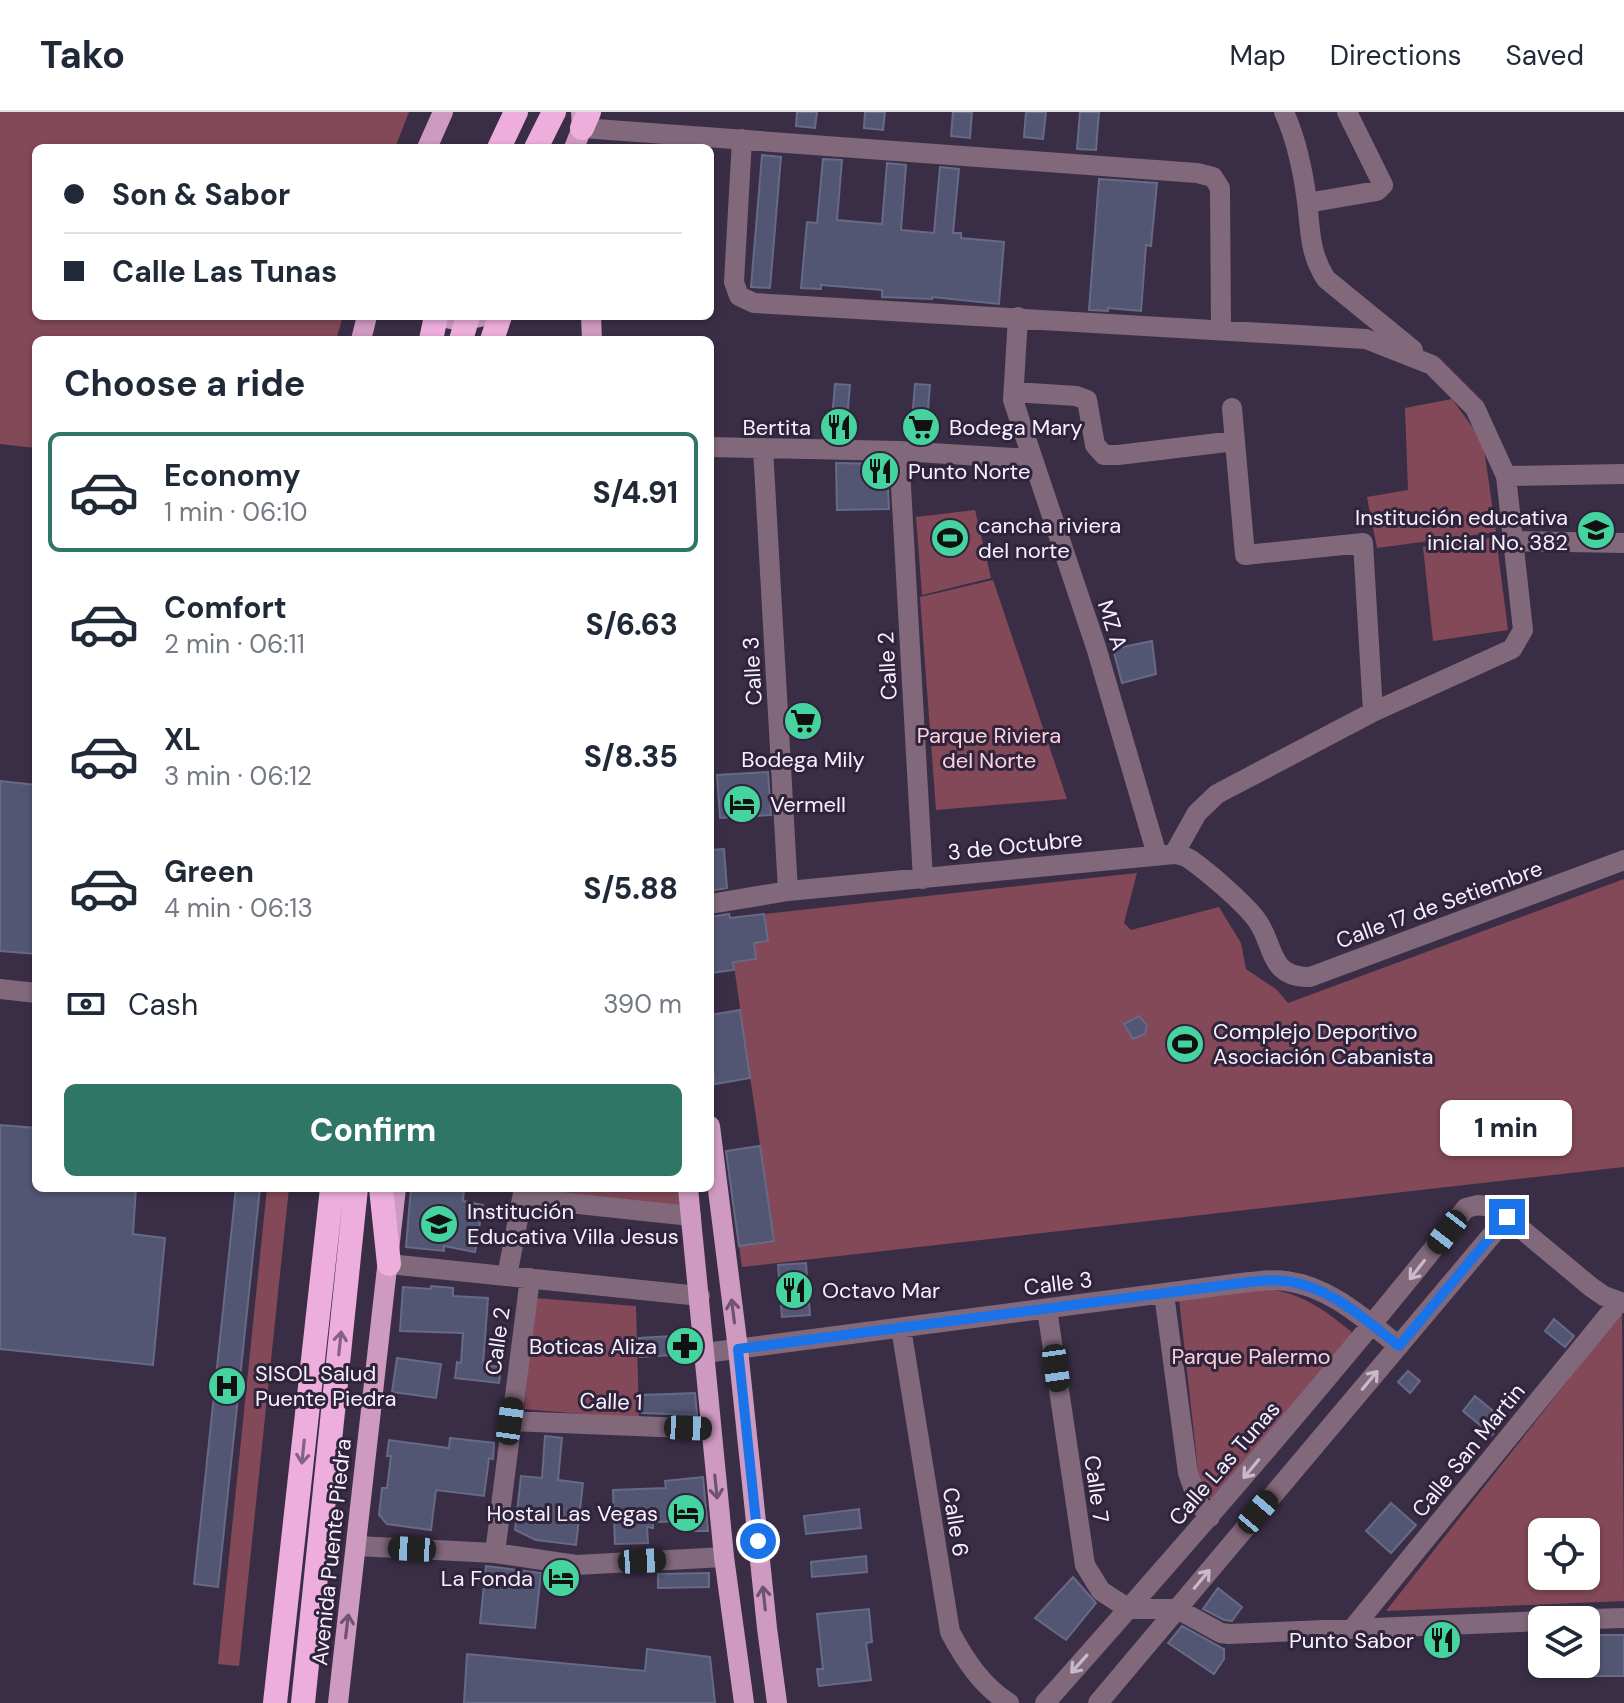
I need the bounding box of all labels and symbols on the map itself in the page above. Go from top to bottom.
restaurant icon: Bertita [818,406,860,448]
supermarket icon: Bodega Mary [900,406,942,448]
place label: Bertita [743,413,811,442]
place label: Bodega Mary [949,413,1082,442]
restaurant icon: Punto Norte [859,450,901,492]
place label: Punto Norte [908,457,1030,486]
place label: Institución educativa inicial No. 382 [1355,503,1568,557]
school or university icon: Institución educativa inicial No. 382 [1575,509,1617,551]
place label: cancha riviera del norte [978,511,1121,565]
sports icon: cancha riviera del norte [929,517,971,559]
street label: MZ A [1091,596,1134,654]
street label: Calle 2 [871,631,904,701]
street label: Calle 3 [736,636,769,706]
supermarket icon: Bodega Mily [782,700,824,742]
park label: Parque Riviera del Norte [917,721,1061,775]
place label: Bodega Mily [741,745,865,774]
hotel icon: Vermell [721,783,763,825]
place label: Vermell [770,790,846,819]
street label: 3 de Octubre [946,824,1084,867]
street label: Calle 17 de Setiembre [1332,854,1546,955]
place label: Complejo Deportivo Asociación Cabanista [1213,1017,1433,1071]
sports icon: Complejo Deportivo Asociación Cabanista [1164,1023,1206,1065]
callout: 1 min [1441,1101,1573,1157]
place label: Institución Educativa Villa Jesus [467,1197,679,1251]
route end [1489,1199,1525,1235]
school or university icon: Institución Educativa Villa Jesus [418,1203,460,1245]
car [1423,1206,1471,1258]
one-way arrow [1409,1259,1426,1280]
street label: Calle 3 [1022,1265,1094,1302]
restaurant icon: Octavo Mar [773,1269,815,1311]
place label: Octavo Mar [822,1276,940,1305]
one-way arrow [726,1299,741,1325]
street label: Calle 2 [478,1305,517,1377]
pharmacy icon: Boticas Aliza [664,1325,706,1367]
one-way arrow [333,1330,348,1357]
place label: Boticas Aliza [529,1332,657,1361]
park label: Parque Palermo [1171,1342,1331,1371]
car [1041,1343,1071,1393]
place label: SISOL Salud Puente Piedra [255,1359,397,1413]
hospital icon: SISOL Salud Puente Piedra [206,1365,248,1407]
one-way arrow [1361,1371,1379,1391]
street label: Calle San Martin [1405,1377,1531,1523]
street label: Calle 1 [579,1386,643,1417]
street label: Calle Las Tunas [1162,1395,1286,1532]
car [495,1396,525,1446]
car [664,1415,712,1441]
street label: Avenida Puente Piedra [305,1437,358,1667]
one-way arrow [296,1438,311,1465]
street label: Calle 7 [1077,1454,1116,1525]
one-way arrow [1242,1458,1260,1479]
one-way arrow [709,1473,724,1500]
street label: Calle 6 [936,1485,975,1559]
car [1233,1486,1283,1538]
hotel icon: Hostal Las Vegas [665,1492,707,1534]
place label: Hostal Las Vegas [487,1499,658,1528]
route start [740,1523,776,1559]
car [387,1536,437,1562]
car [617,1548,667,1574]
hotel icon: La Fonda [540,1557,582,1599]
place label: La Fonda [441,1564,533,1593]
one-way arrow [1193,1570,1211,1590]
one-way arrow [756,1585,771,1612]
one-way arrow [339,1613,354,1639]
restaurant icon: Punto Sabor [1421,1619,1463,1661]
place label: Punto Sabor [1289,1626,1414,1655]
one-way arrow [1071,1654,1089,1674]

